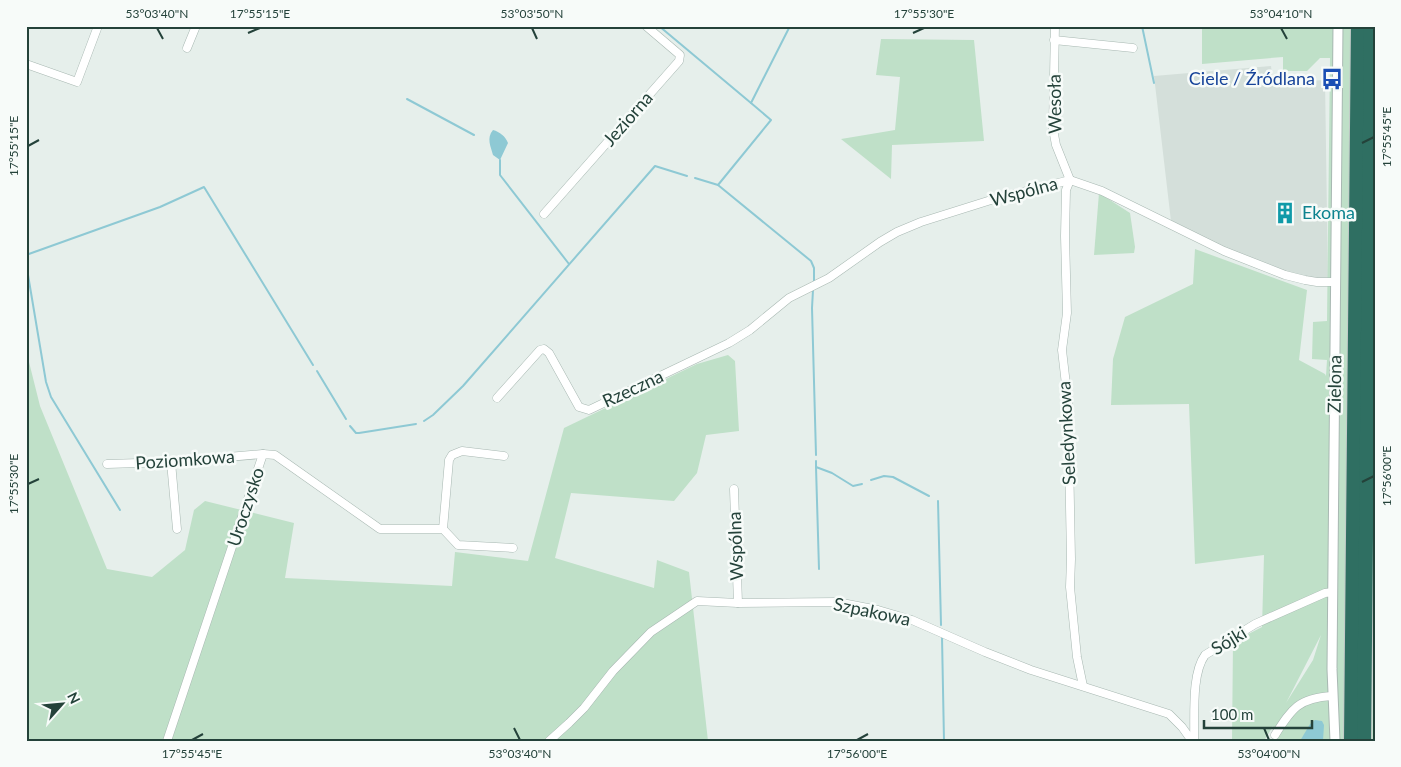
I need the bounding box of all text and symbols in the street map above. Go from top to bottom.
text: 53°03'40"N [126,6,188,21]
text: 17°55'15"E [230,6,290,21]
text: 53°03'50"N [501,6,563,21]
text: 17°55'30"E [894,6,954,21]
text: 53°04'10"N [1250,6,1312,21]
bus stop icon: Ciele / Źródlana [1319,66,1345,92]
place label: Ciele / Źródlana [1189,67,1315,89]
street label: Wesoła [1042,74,1066,134]
street label: Jeziorna [598,87,657,150]
text: 17°55'45"E [1379,107,1394,167]
text: 17°55'15"E [6,116,21,176]
street label: Wspólna [988,171,1060,211]
building icon: Ekoma [1272,200,1298,226]
place label: Ekoma [1302,201,1355,223]
street label: Zielona [1322,355,1346,413]
street label: Rzeczna [599,365,666,412]
street label: Seledynkowa [1052,381,1080,486]
street label: Poziomkowa [135,445,235,473]
text: 17°56'00"E [1379,446,1394,506]
text: 17°55'30"E [6,454,21,514]
street label: Uroczysko [222,464,268,549]
street label: Wspólna [723,511,747,581]
street label: Szpakowa [832,592,913,630]
street label: Sójki [1207,621,1250,659]
north arrow [38,680,88,730]
text: N [64,689,84,707]
scale bar [1204,697,1311,729]
text: 100 m [1211,705,1253,723]
text: 17°55'45"E [162,746,222,761]
text: 53°03'40"N [489,746,551,761]
text: 17°56'00"E [827,746,887,761]
text: 53°04'00"N [1238,746,1300,761]

